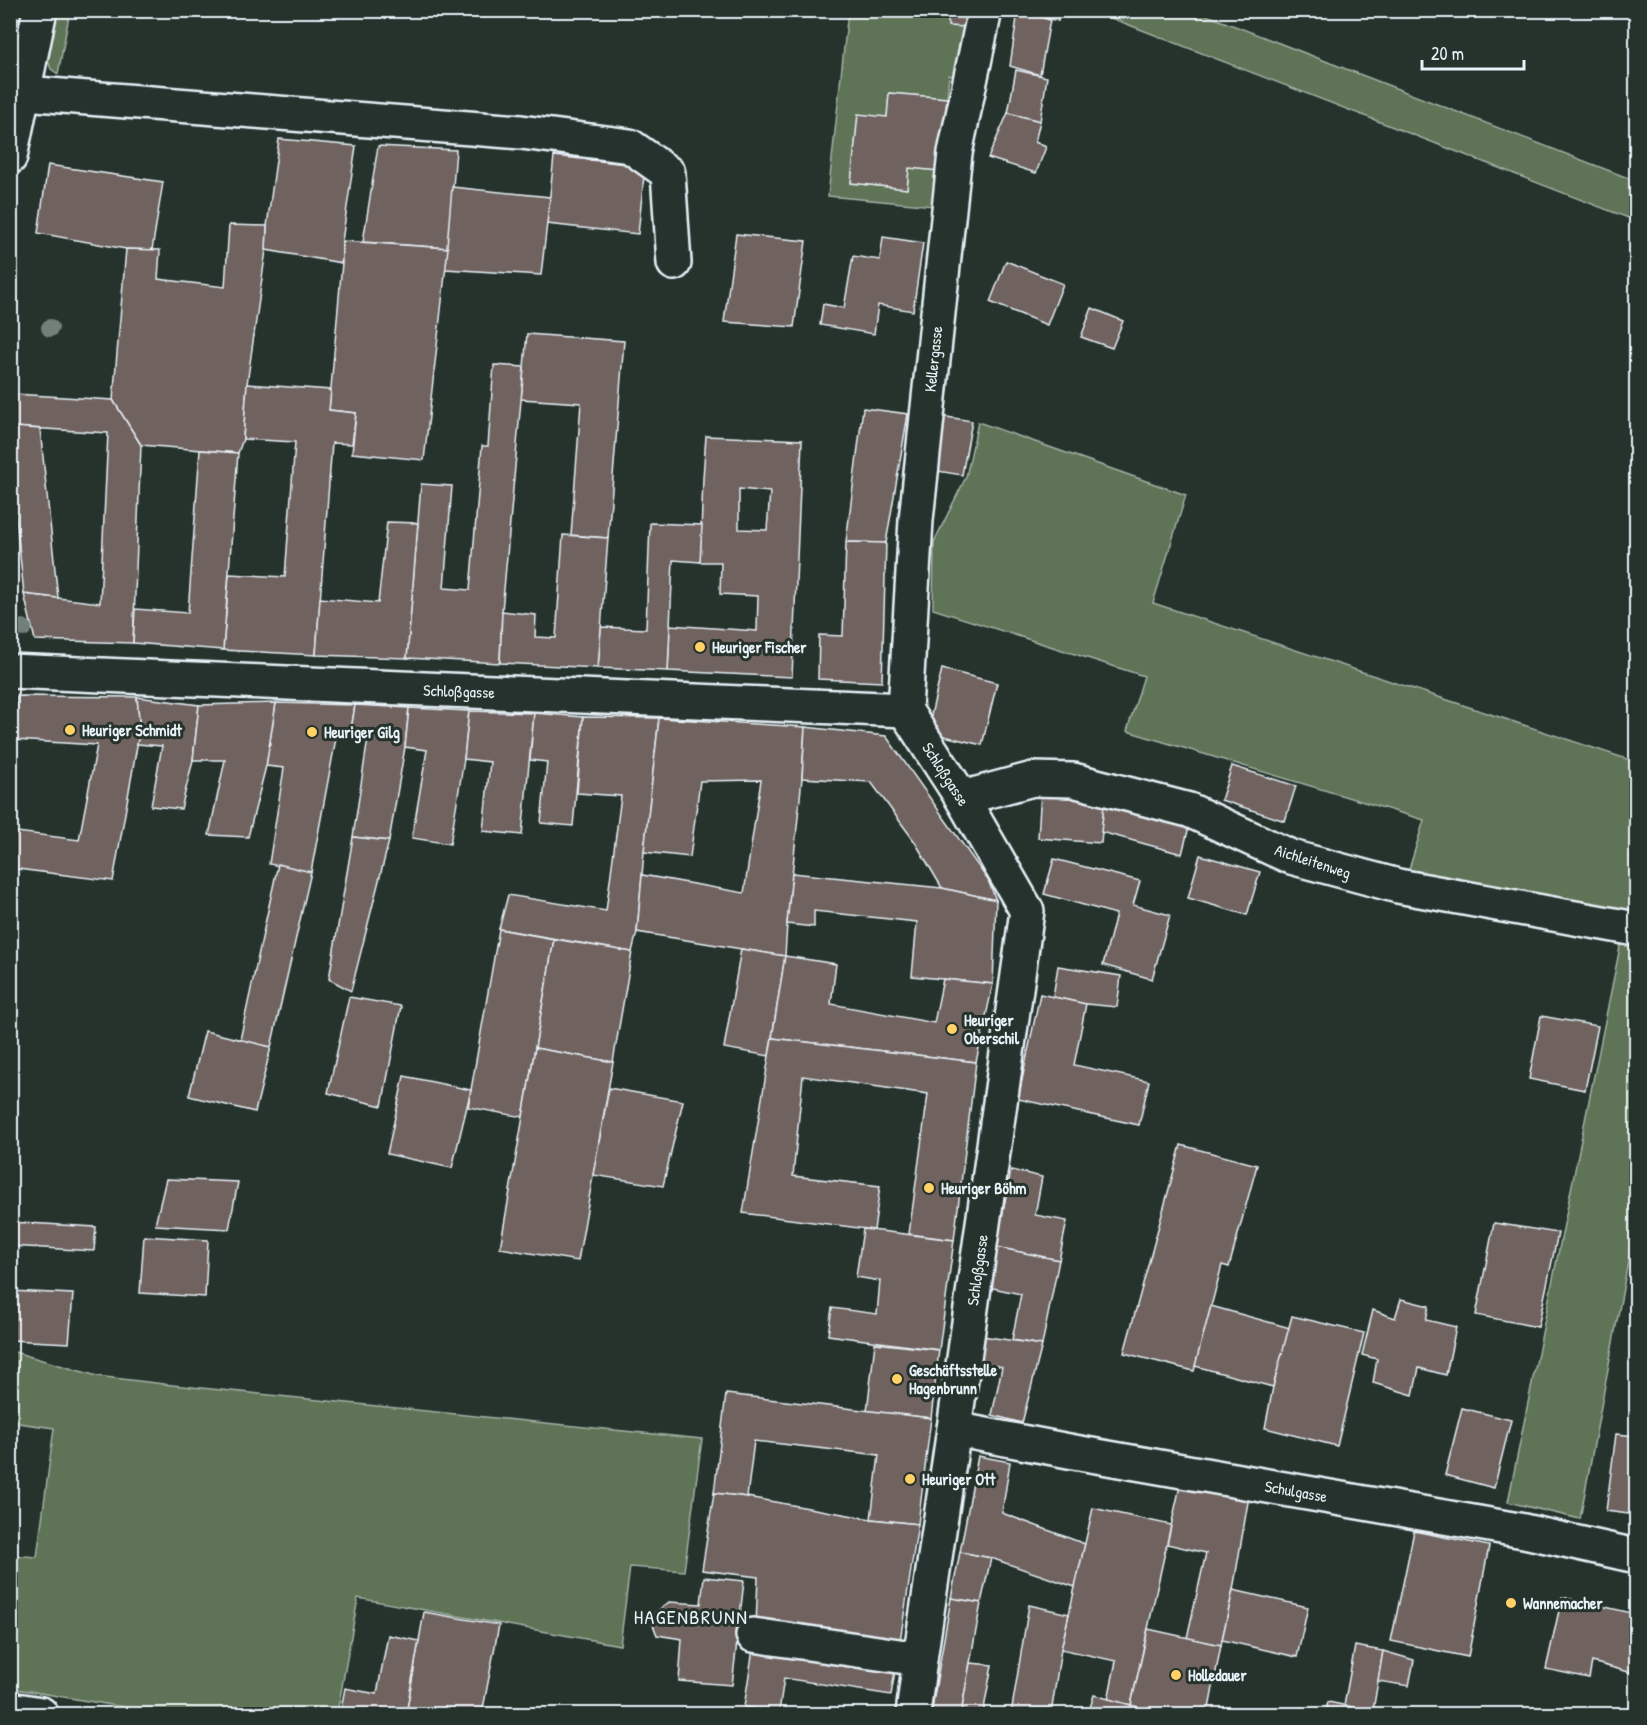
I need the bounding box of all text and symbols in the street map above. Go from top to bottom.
scale bar [1422,33,1524,71]
text: 20 m [1431,41,1464,66]
street label: Kellergasse [919,324,947,393]
place label: Heuriger Fischer [712,636,807,659]
marker: Heuriger Fischer [693,640,707,654]
street label: Schloßgasse [423,679,496,703]
place label: Heuriger Schmidt [82,719,182,742]
place label: Heuriger Gilg [324,721,400,744]
marker: Heuriger Schmidt [63,723,77,737]
marker: Heuriger Gilg [305,725,319,739]
street label: Schloßgasse [917,738,975,811]
street label: Aichleitenweg [1272,838,1354,884]
place label: Heuriger Oberschil [964,1009,1020,1049]
marker: Heuriger Oberschil [945,1022,959,1036]
place label: Heuriger Böhm [941,1177,1027,1200]
marker: Heuriger Böhm [922,1181,936,1195]
street label: Schloßgasse [961,1232,993,1307]
place label: Geschäftsstelle Hagenbrunn [909,1359,998,1400]
marker: Geschäftsstelle Hagenbrunn [890,1372,904,1386]
place label: Heuriger Ott [922,1468,996,1491]
marker: Heuriger Ott [903,1472,917,1486]
street label: Schulgasse [1263,1475,1330,1507]
place label: Wannemacher [1523,1592,1603,1614]
marker: Wannemacher [1504,1596,1518,1610]
district label: HAGENBRUNN [634,1603,748,1630]
place label: Holledauer [1188,1664,1247,1686]
marker: Holledauer [1169,1668,1183,1682]

